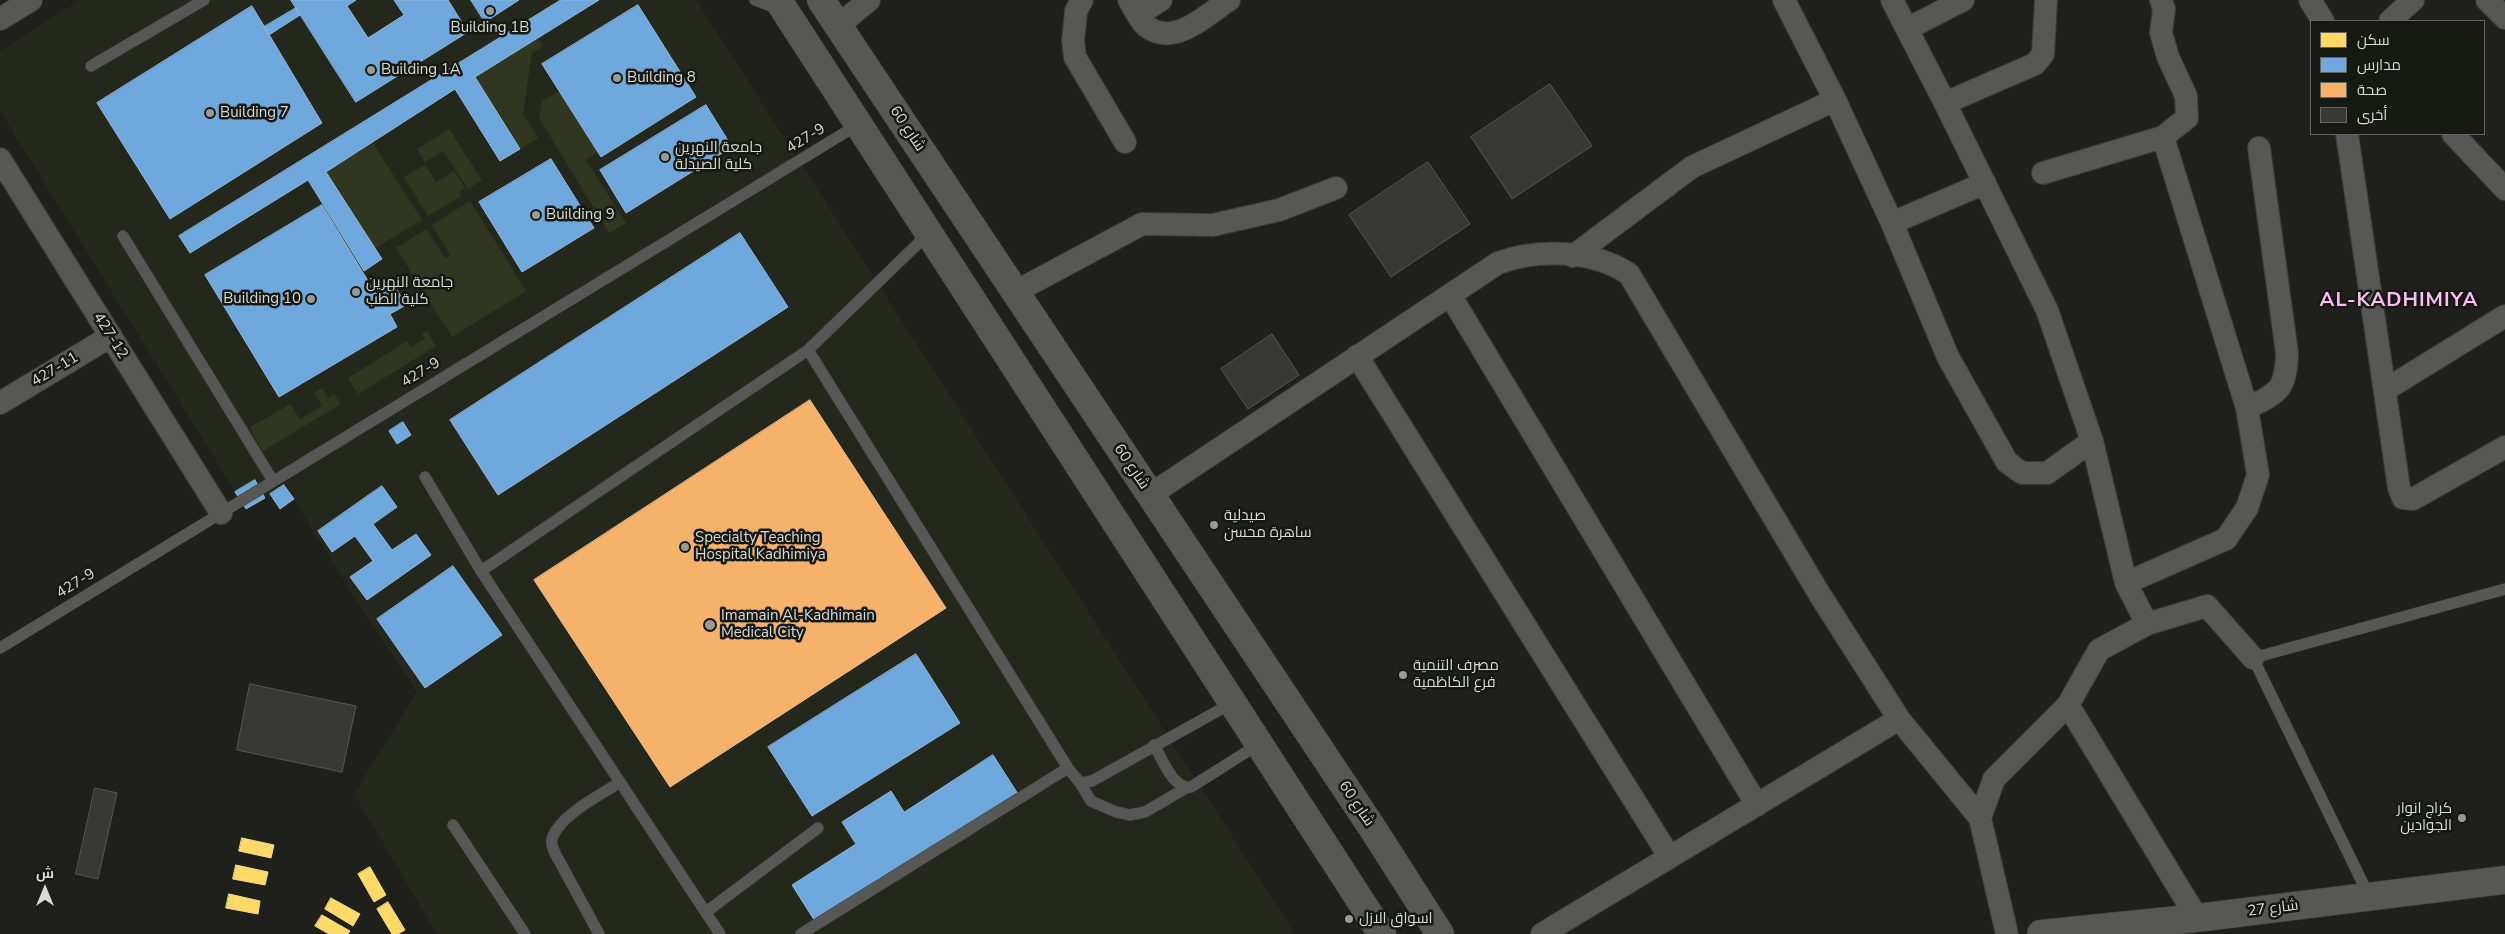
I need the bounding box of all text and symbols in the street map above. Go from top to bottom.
marker: Building 1B [484,5,496,17]
place label: Building 1B [451,19,529,37]
legend [2310,20,2485,135]
text: سكن [2357,30,2390,50]
text: مدارس [2357,55,2401,75]
place label: Building 1A [381,61,461,79]
marker: Building 1A [365,64,377,76]
place label: Building 8 [627,69,696,87]
marker: Building 8 [611,72,623,84]
text: صحة [2357,80,2387,100]
street label: شارع 60 [885,103,929,155]
place label: Building 7 [220,104,289,122]
text: أخرى [2357,105,2387,125]
marker: Building 7 [204,107,216,119]
street label: 427-9 [783,120,829,158]
place label: جامعة النهرين كلية الصيدلة [675,139,762,174]
marker: جامعة النهرين كلية الصيدلة [659,151,671,163]
place label: Building 9 [546,206,615,224]
marker: Building 9 [530,209,542,221]
place label: جامعة النهرين كلية الطب [366,274,453,309]
marker: جامعة النهرين كلية الطب [350,286,362,298]
district label: AL-KADHIMIYA [2318,289,2480,313]
place label: Building 10 [223,290,301,308]
marker: Building 10 [305,293,317,305]
street label: 427-12 [89,309,131,363]
street label: 427-11 [28,349,82,391]
street label: 427-9 [398,354,444,392]
street label: شارع 60 [1109,441,1153,493]
place label: صيدلية ساهرة محسن [1224,507,1312,542]
marker: صيدلية ساهرة محسن [1208,519,1220,531]
place label: Specialty Teaching Hospital Kadhimiya [695,529,826,564]
marker: Specialty Teaching Hospital Kadhimiya [679,541,691,553]
street label: 427-9 [53,565,99,603]
place label: Imamain Al-Kadhimain Medical City [721,607,875,642]
marker: Imamain Al-Kadhimain Medical City [703,618,717,632]
place label: مصرف التنمية فرع الكاظمية [1413,657,1499,692]
marker: مصرف التنمية فرع الكاظمية [1397,669,1409,681]
street label: شارع 60 [1334,778,1378,830]
place label: كراج انوار الجوادين [2397,800,2452,835]
marker: كراج انوار الجوادين [2456,812,2468,824]
north arrow [20,864,70,914]
text: ش [36,864,54,883]
street label: شارع 27 [2247,897,2299,921]
place label: اسواق الازل [1359,910,1433,928]
marker: اسواق الازل [1343,913,1355,925]

